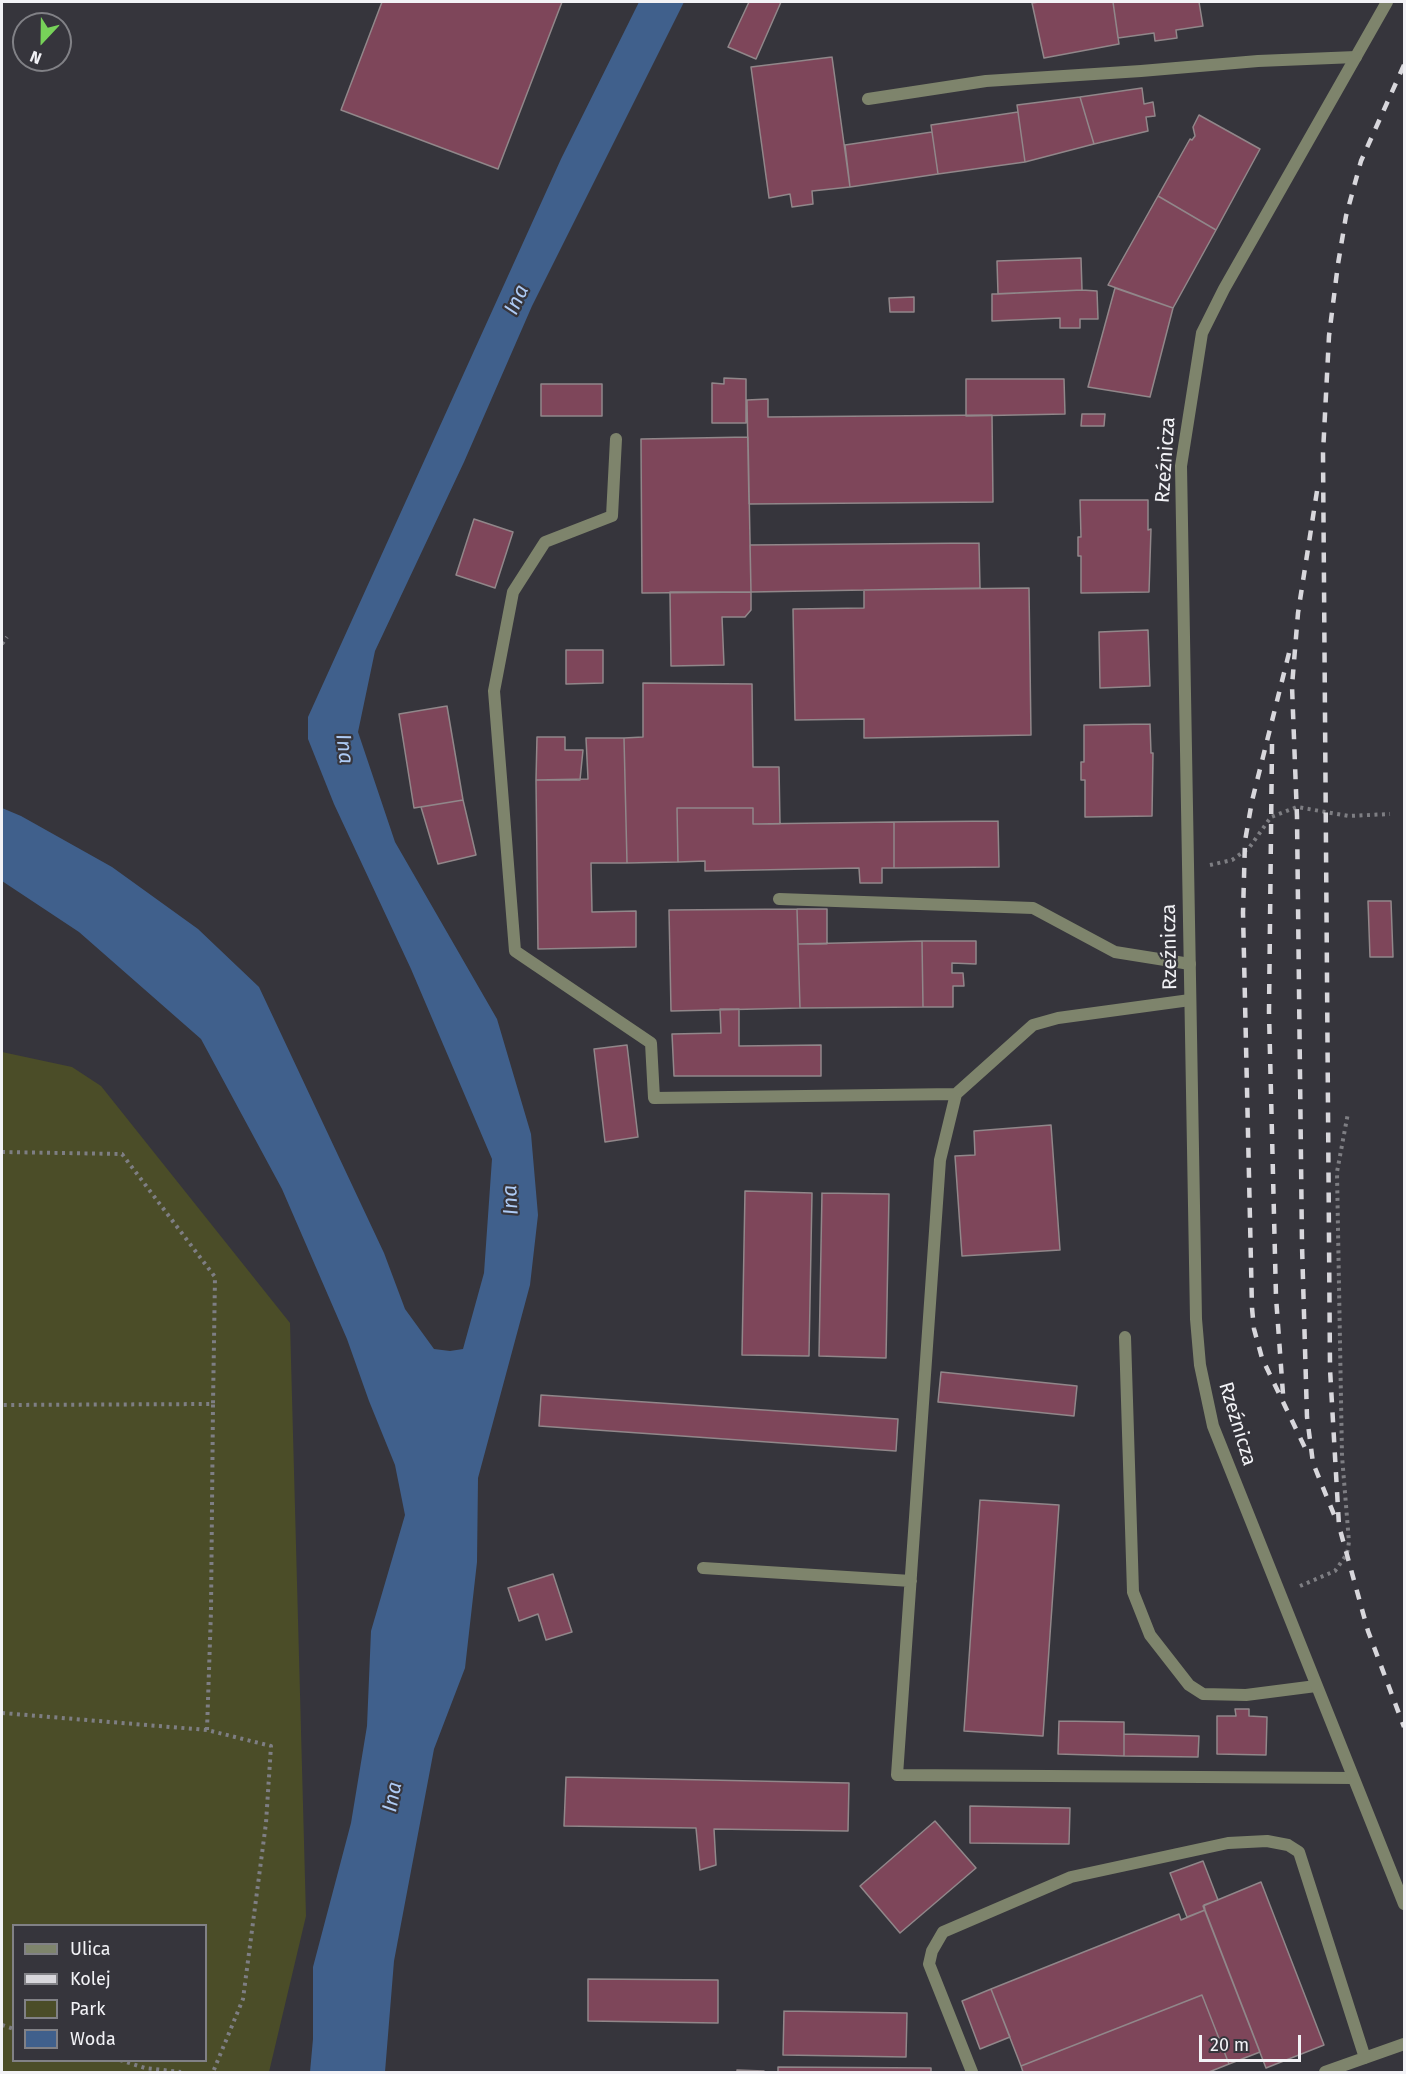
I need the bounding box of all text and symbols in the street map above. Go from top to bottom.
north arrow [12,12,72,72]
text: N [27,47,44,68]
water label: Ina [499,281,535,319]
street label: Rzeźnicza [1151,416,1181,504]
water label: Ina [330,732,358,766]
street label: Rzeźnicza [1157,904,1183,990]
water label: Ina [498,1184,524,1216]
street label: Rzeźnicza [1213,1379,1261,1469]
water label: Ina [378,1780,408,1814]
legend [12,1924,207,2062]
text: Ulica [70,1938,110,1960]
text: Kolej [70,1968,111,1990]
text: Park [70,1998,105,2020]
scale bar [1202,2023,1304,2061]
text: Woda [70,2028,116,2050]
text: 20 m [1210,2034,1249,2056]

